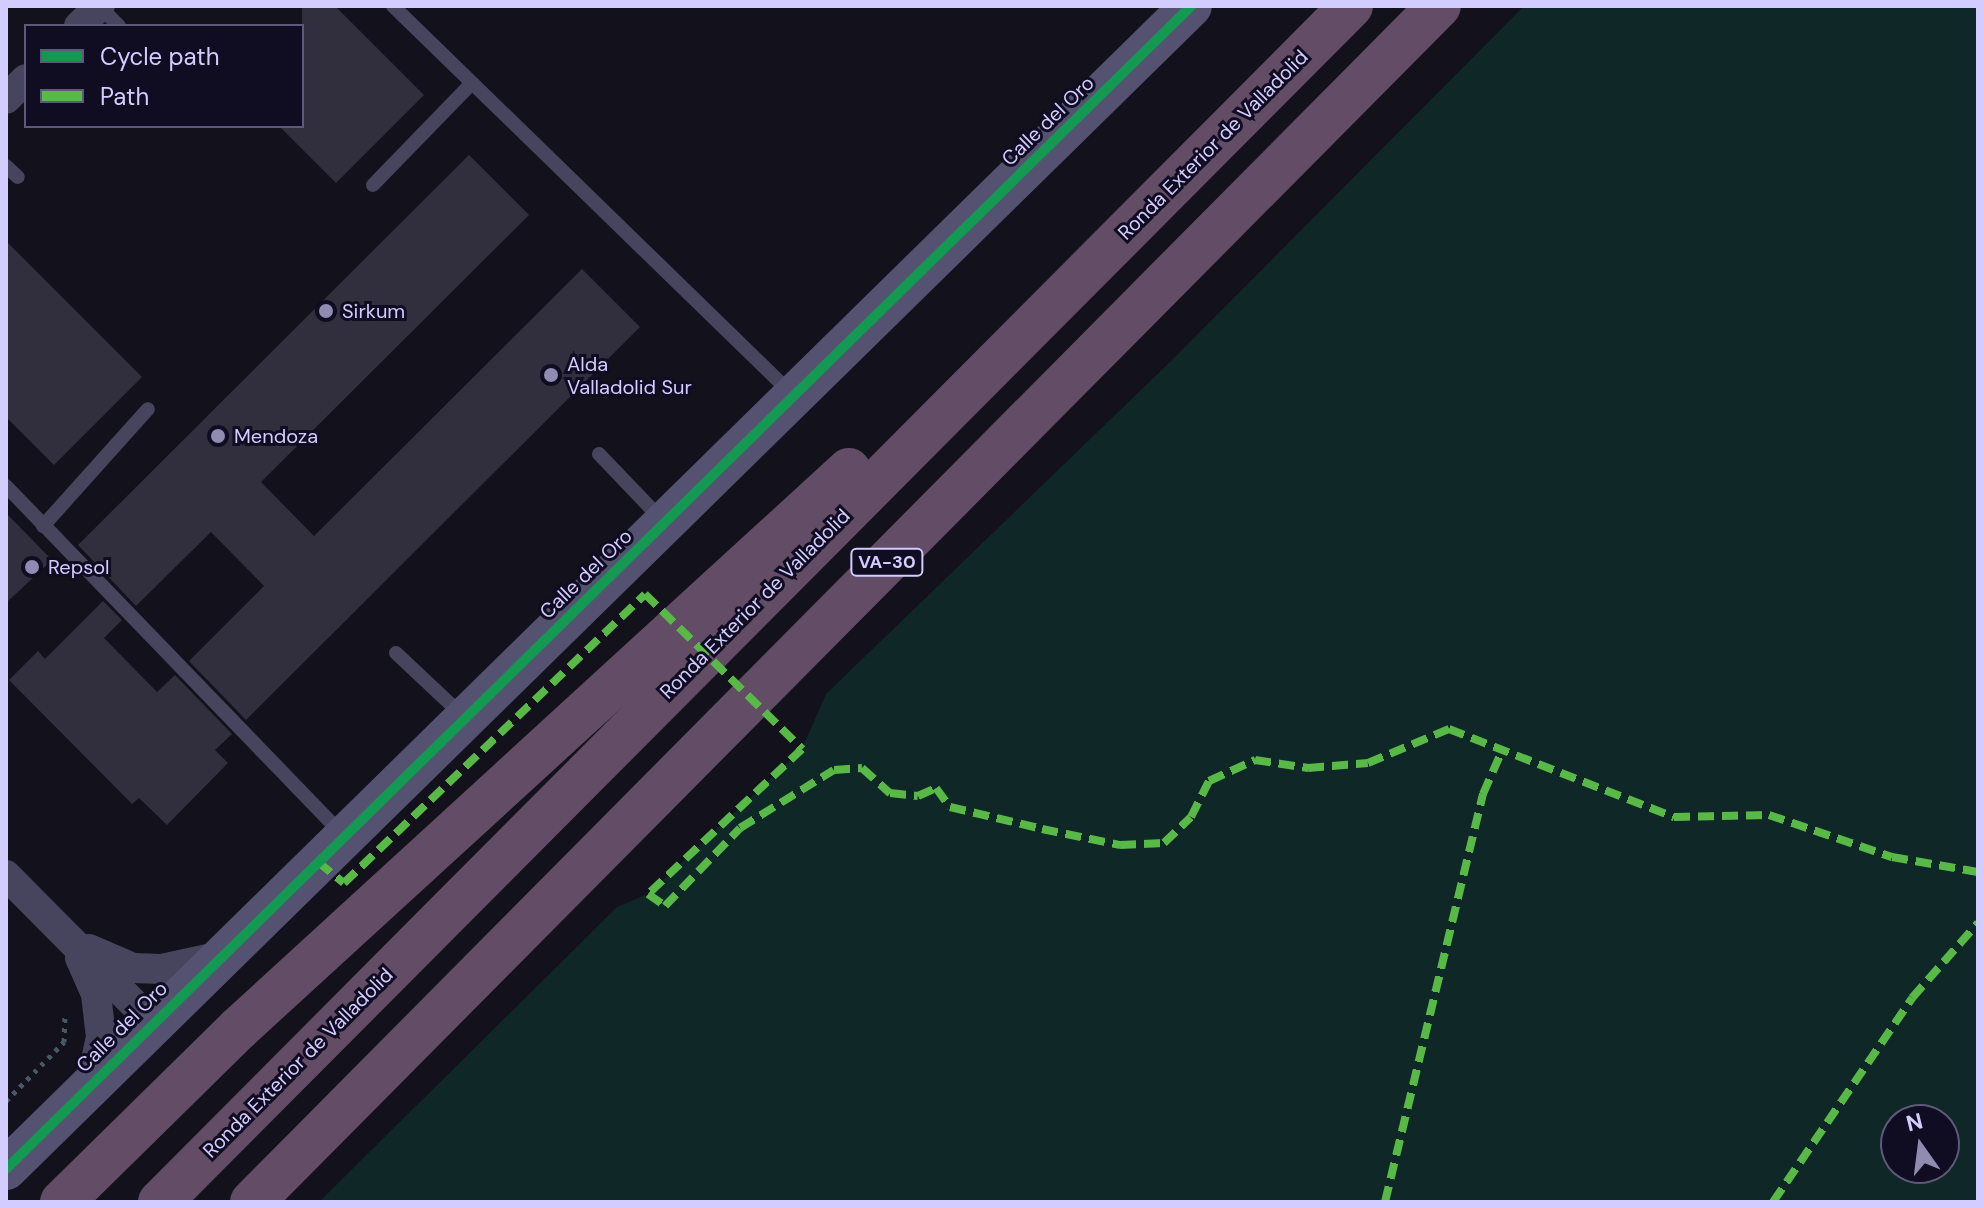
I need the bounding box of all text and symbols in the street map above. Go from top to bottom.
legend [24,24,304,128]
text: Cycle path [100,41,219,72]
street label: Ronda Exterior de Valladolid [1113,45,1313,245]
street label: Calle del Oro [997,71,1099,171]
text: Path [100,81,149,112]
place label: Sirkum [342,299,405,323]
marker: Sirkum [317,302,335,320]
place label: Alda Valladolid Sur [567,352,692,399]
marker: Alda Valladolid Sur [542,366,560,384]
place label: Mendoza [234,424,318,448]
marker: Mendoza [209,427,227,445]
street label: Ronda Exterior de Valladolid [655,504,855,704]
street label: Calle del Oro [535,524,637,624]
road number: VA-30 [849,548,925,576]
place label: Repsol [48,555,110,579]
marker: Repsol [23,558,41,576]
street label: Ronda Exterior de Valladolid [198,963,398,1163]
street label: Calle del Oro [71,976,173,1078]
north arrow [1880,1104,1960,1184]
text: N [1903,1106,1926,1138]

